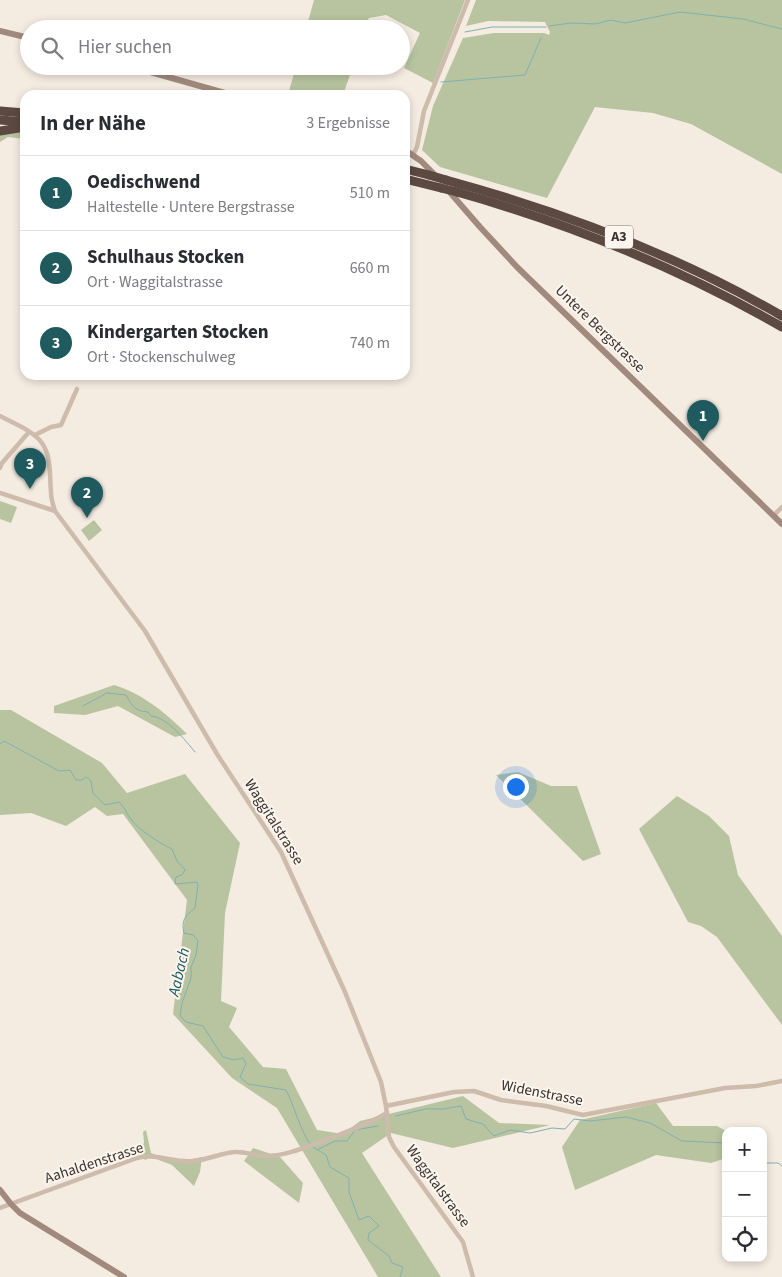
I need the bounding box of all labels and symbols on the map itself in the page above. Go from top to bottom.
road number: A3 [605,226,633,248]
street label: Untere Bergstrasse [550,280,650,378]
pin: 1 [687,400,719,441]
pin: 3 [14,448,46,489]
pin: 2 [71,477,103,518]
your location [503,774,529,800]
street label: Waggitalstrasse [239,775,309,869]
water label: Aabach [163,946,195,999]
street label: Widenstrasse [499,1075,585,1111]
street label: Aahaldenstrasse [42,1137,146,1189]
street label: Waggitalstrasse [401,1140,475,1232]

